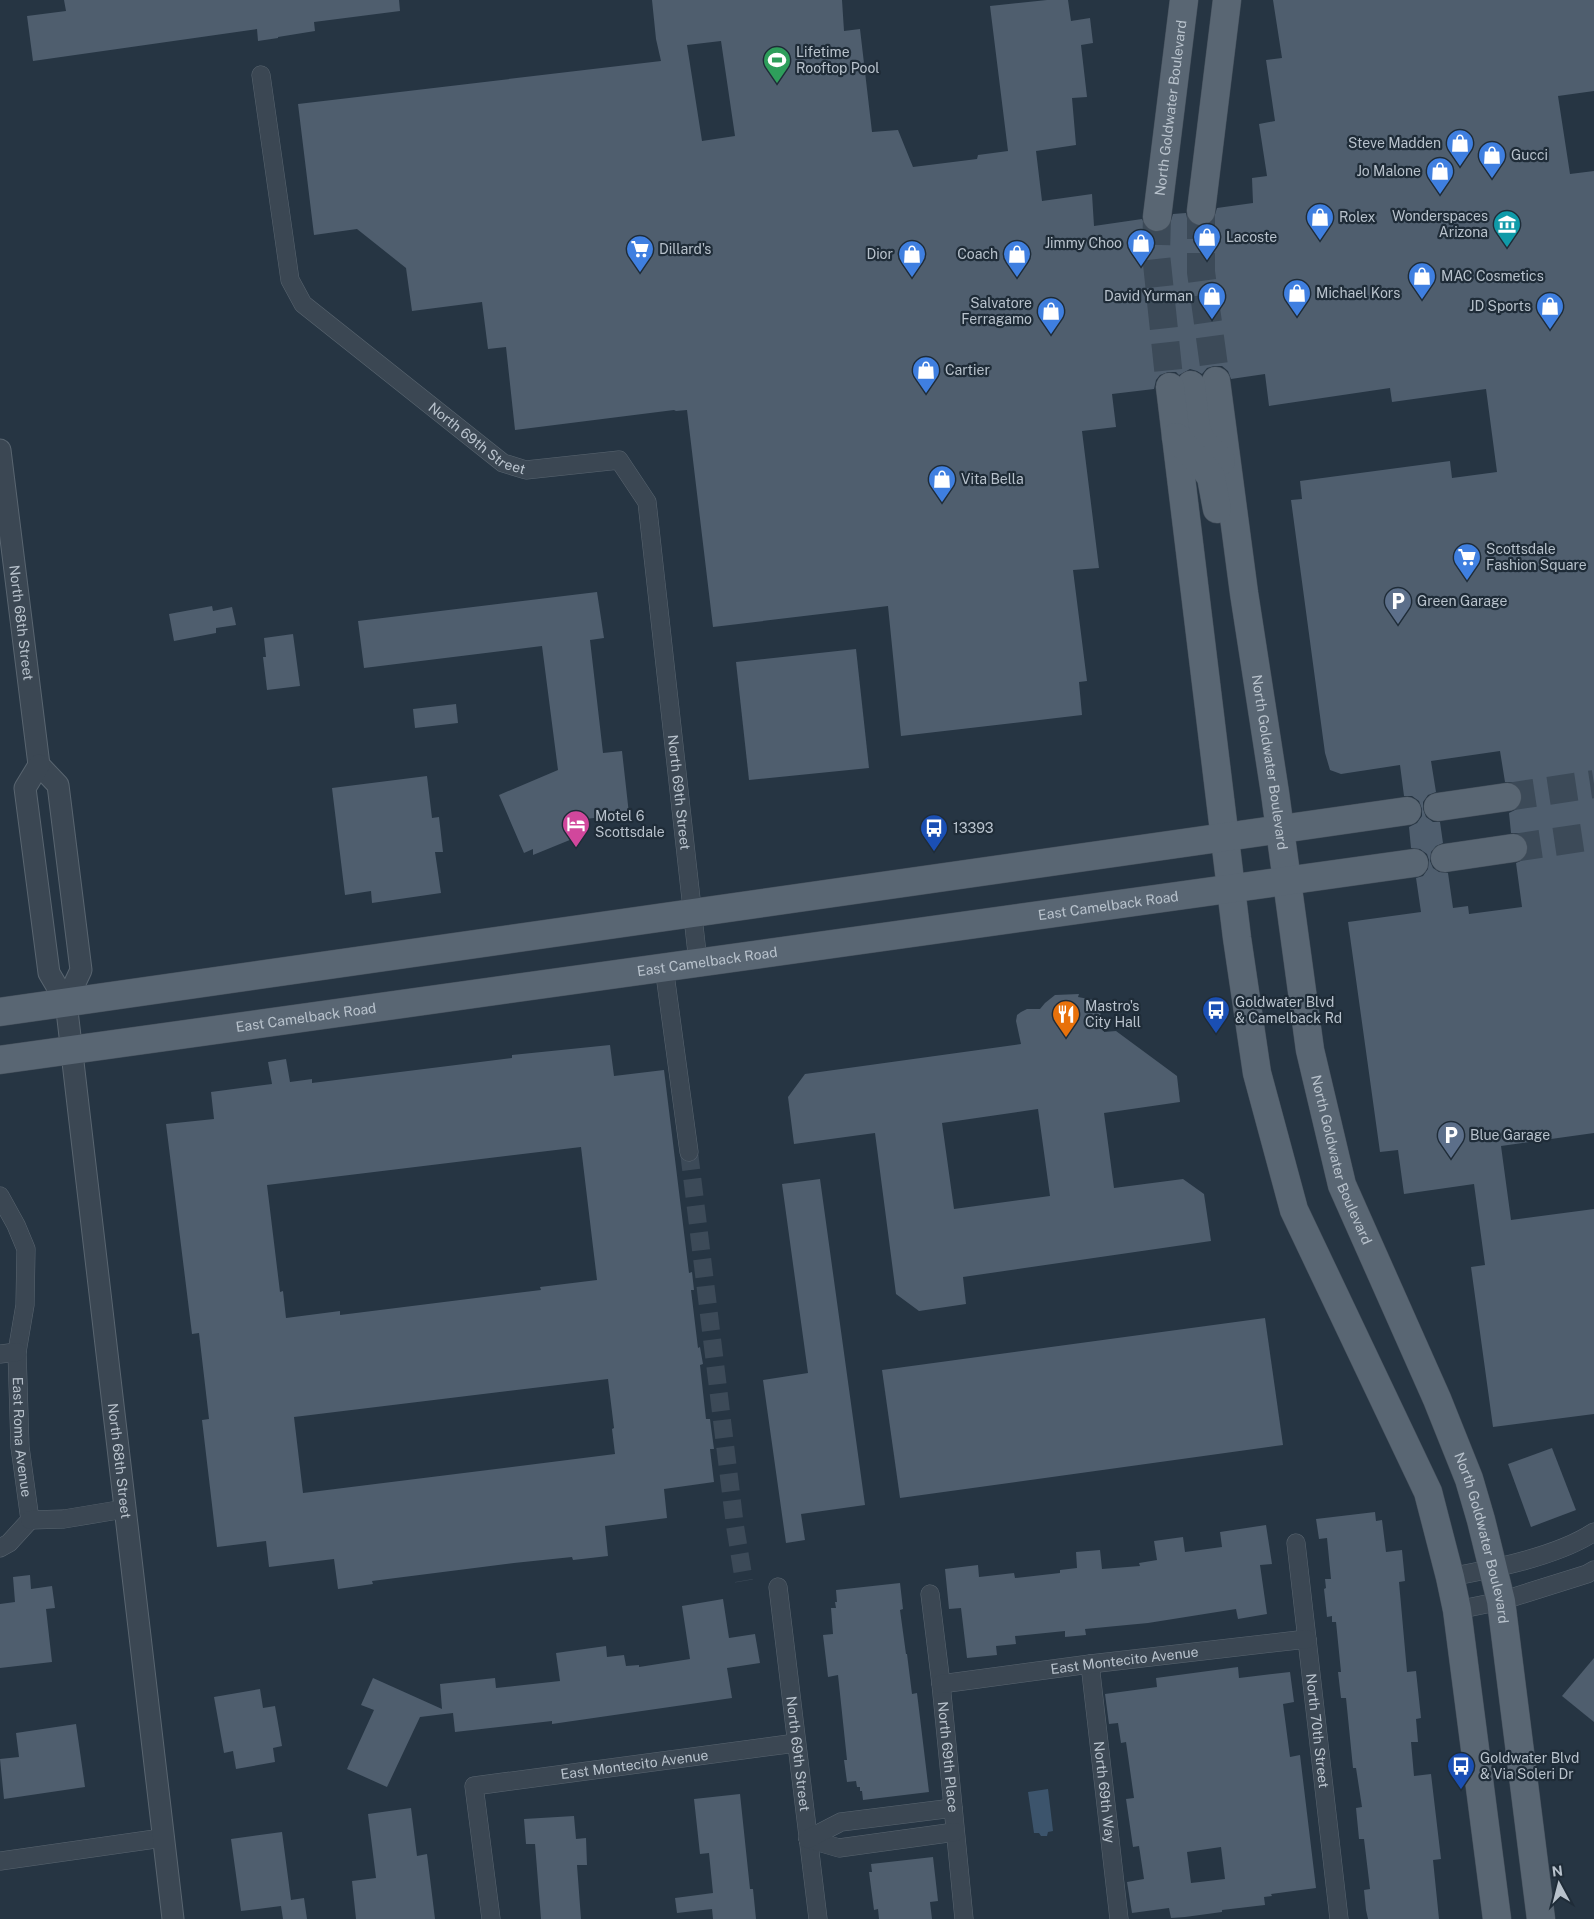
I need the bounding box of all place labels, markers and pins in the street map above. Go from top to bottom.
place label: Lifetime Rooftop Pool [796,44,880,76]
sports icon: Lifetime Rooftop Pool [762,45,792,84]
shop icon: Steve Madden [1445,128,1475,167]
place label: Steve Madden [1348,135,1441,151]
shop icon: Gucci [1477,140,1507,179]
place label: Gucci [1511,147,1548,163]
shop icon: Jo Malone [1425,156,1455,195]
place label: Jo Malone [1356,163,1421,179]
shop icon: Rolex [1305,202,1335,241]
place label: Wonderspaces Arizona [1392,208,1488,240]
place label: Rolex [1339,209,1375,225]
museum icon: Wonderspaces Arizona [1492,209,1522,248]
shop icon: Lacoste [1192,222,1222,261]
shop icon: Jimmy Choo [1126,228,1156,267]
place label: Lacoste [1226,229,1277,245]
supermarket icon: Dillard's [625,234,655,273]
place label: Jimmy Choo [1045,235,1122,251]
shop icon: Dior [897,239,927,278]
shop icon: Coach [1002,239,1032,278]
place label: Dillard's [659,241,711,257]
place label: Dior [866,246,893,262]
place label: Coach [957,246,998,262]
shop icon: MAC Cosmetics [1407,261,1437,300]
place label: MAC Cosmetics [1441,268,1544,284]
shop icon: Michael Kors [1282,278,1312,317]
shop icon: David Yurman [1197,281,1227,320]
place label: Michael Kors [1316,285,1400,301]
place label: David Yurman [1104,288,1193,304]
shop icon: JD Sports [1535,291,1565,330]
place label: Salvatore Ferragamo [961,295,1032,327]
shop icon: Salvatore Ferragamo [1036,296,1066,335]
place label: JD Sports [1469,298,1531,314]
shop icon: Cartier [911,355,941,394]
place label: Cartier [945,362,990,378]
shop icon: Vita Bella [927,464,957,503]
place label: Vita Bella [961,471,1024,487]
place label: Scottsdale Fashion Square [1486,541,1587,573]
supermarket icon: Scottsdale Fashion Square [1452,542,1482,581]
parking icon: Green Garage [1383,586,1413,625]
place label: Green Garage [1417,593,1507,609]
place label: Motel 6 Scottsdale [595,808,665,840]
hotel icon: Motel 6 Scottsdale [561,809,591,848]
bus stop icon: 13393 [919,813,949,852]
place label: 13393 [953,820,994,836]
place label: Goldwater Blvd & Camelback Rd [1235,994,1342,1026]
bus stop icon: Goldwater Blvd & Camelback Rd [1201,995,1231,1034]
place label: Mastro's City Hall [1085,998,1141,1030]
restaurant icon: Mastro's City Hall [1051,999,1081,1038]
parking icon: Blue Garage [1436,1120,1466,1159]
place label: Blue Garage [1470,1127,1550,1143]
place label: Goldwater Blvd & Via Soleri Dr [1480,1750,1579,1782]
bus stop icon: Goldwater Blvd & Via Soleri Dr [1446,1751,1476,1790]

